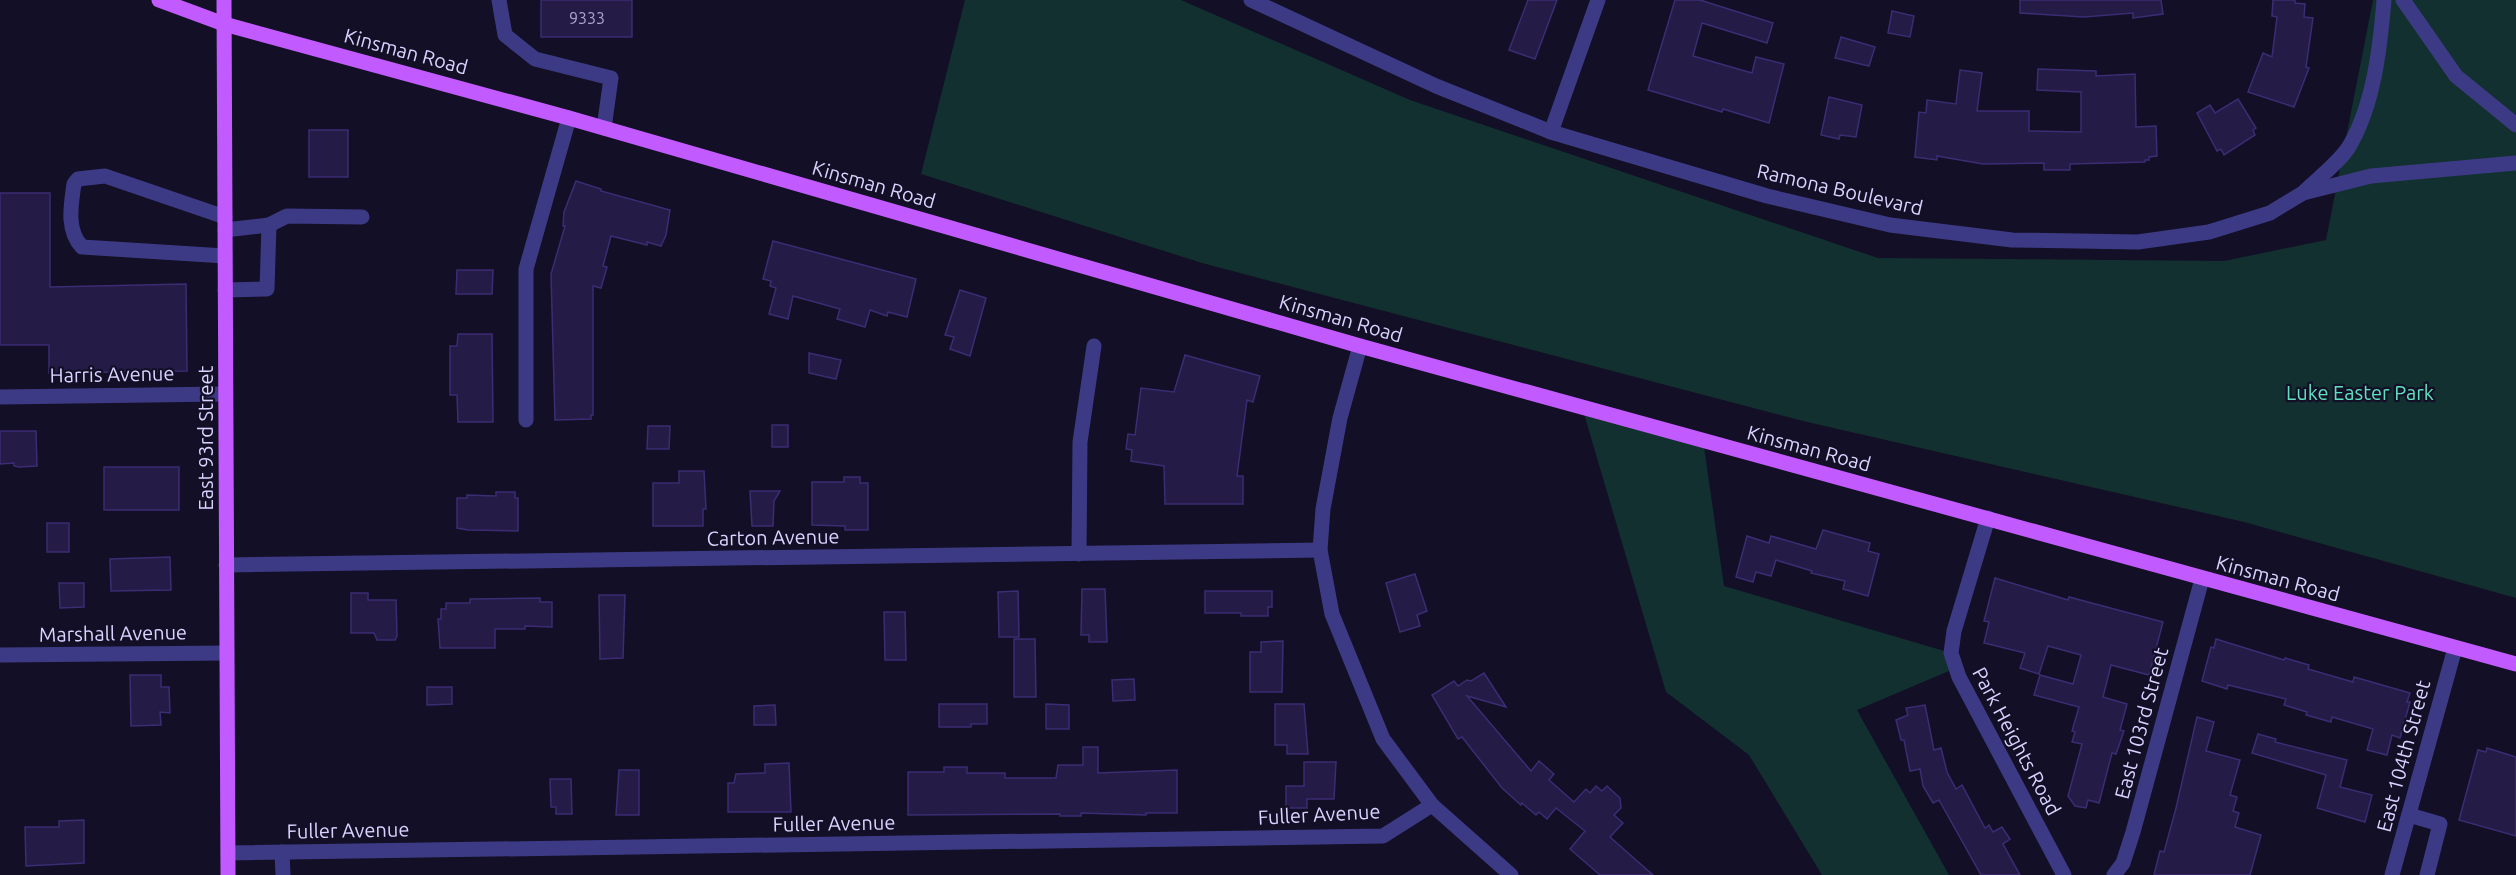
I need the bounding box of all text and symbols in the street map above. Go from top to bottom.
house number: 9333 [569,9,605,27]
street label: Kinsman Road [342,23,470,79]
street label: Kinsman Road [810,155,938,213]
street label: Ramona Boulevard [1755,159,1925,219]
street label: Kinsman Road [1277,289,1405,347]
street label: Harris Avenue [49,361,175,387]
street label: East 93rd Street [194,365,217,510]
park label: Luke Easter Park [2286,381,2434,404]
street label: Kinsman Road [1745,420,1873,476]
street label: Carton Avenue [706,524,840,550]
street label: Kinsman Road [2214,550,2342,606]
street label: Marshall Avenue [39,620,187,646]
street label: East 103rd Street [2110,644,2172,801]
street label: Park Heights Road [1968,663,2066,819]
street label: East 104th Street [2372,677,2434,834]
street label: Fuller Avenue [1257,799,1381,829]
street label: Fuller Avenue [772,810,896,836]
street label: Fuller Avenue [286,817,410,843]

